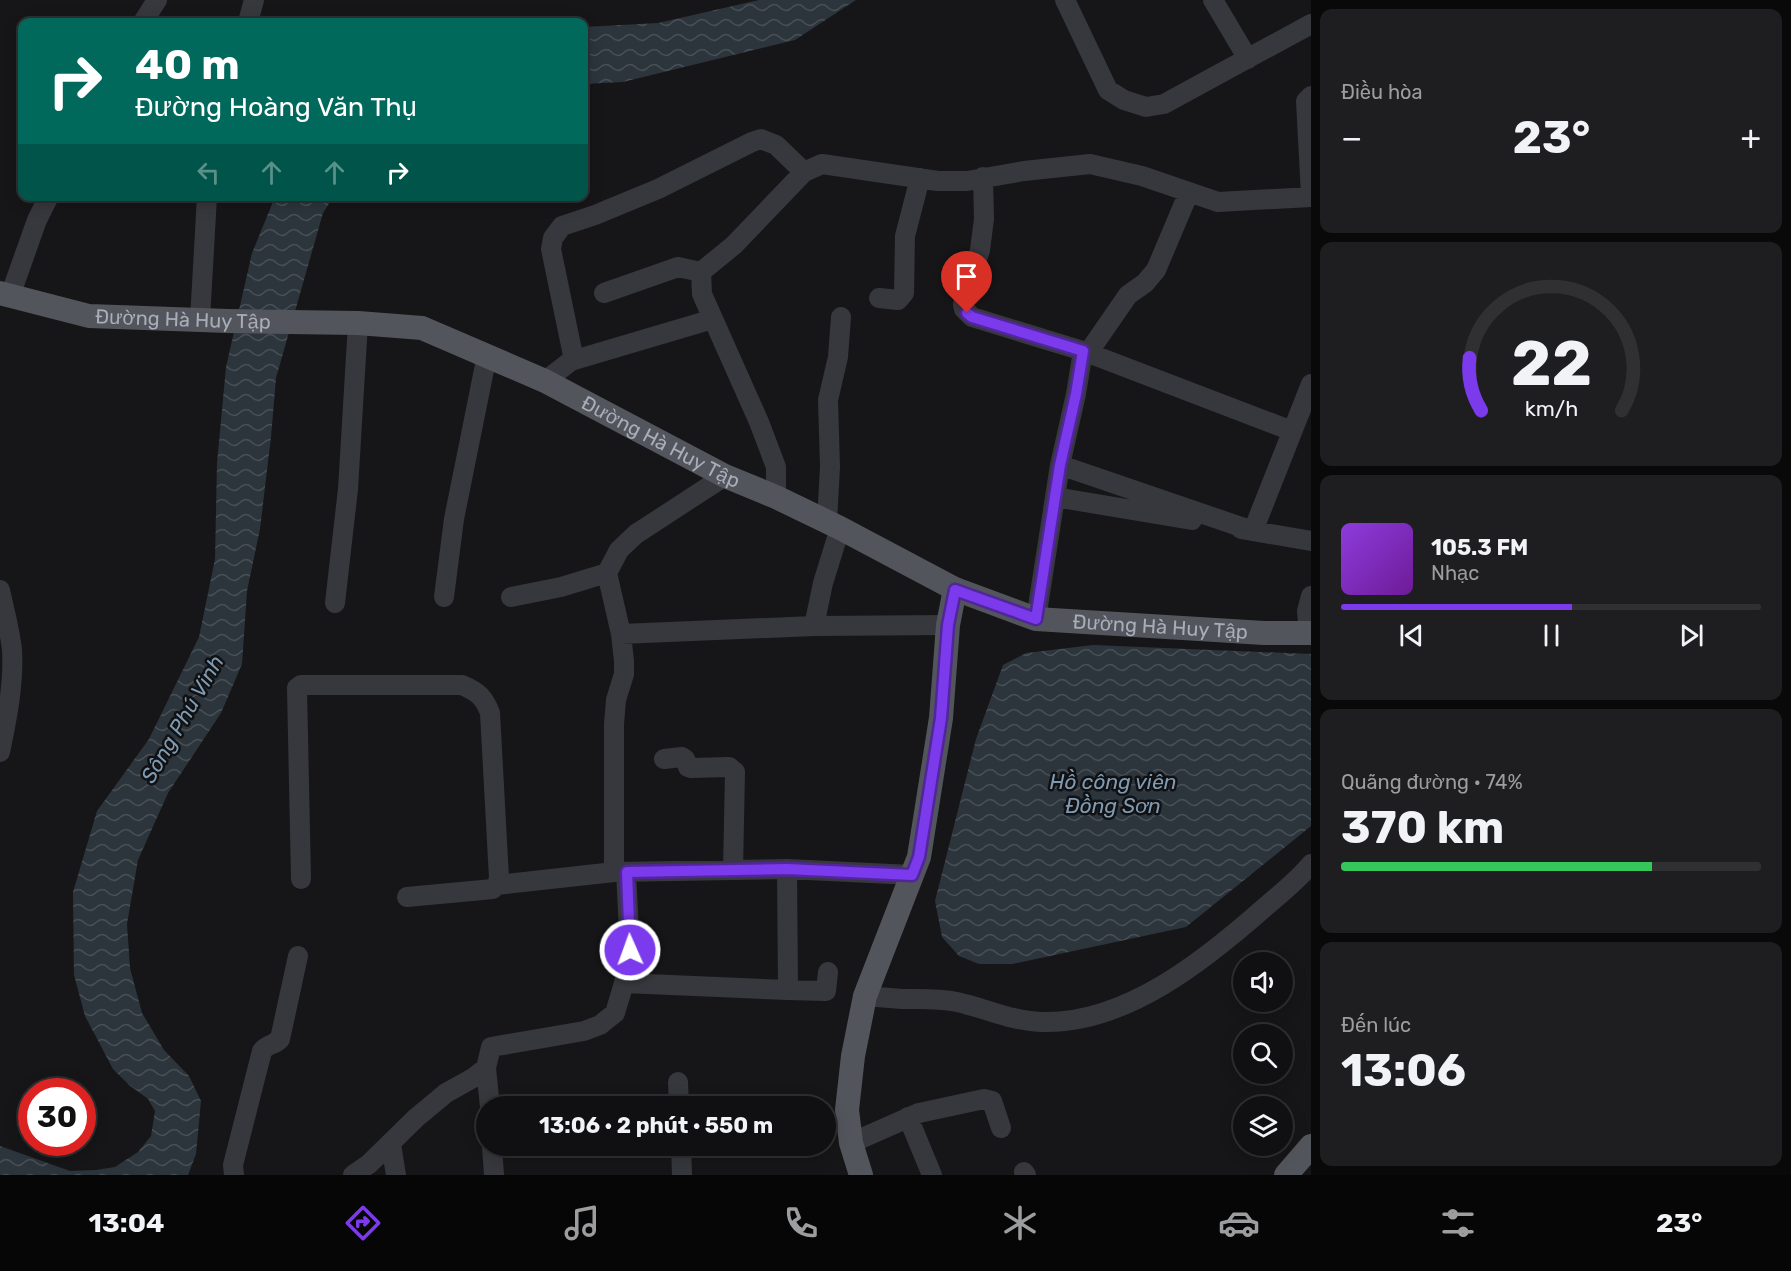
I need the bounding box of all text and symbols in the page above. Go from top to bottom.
text: 40 m [135,40,240,90]
icon: right [36,42,114,120]
text: Điều hòa [1341,80,1423,104]
text: Đường Hoàng Văn Thụ [135,91,417,123]
text: 23° [1513,111,1590,164]
text: − [1341,118,1362,157]
text: + [1740,118,1761,157]
icon: left [192,156,225,189]
icon: ahead [255,156,288,189]
icon: ahead [318,156,351,189]
icon: right [381,156,414,189]
pin [941,251,992,313]
icon: arrive [950,260,983,293]
street label: Đường Hà Huy Tập [95,304,271,334]
text: 22 [1510,327,1592,401]
street label: Đường Hà Huy Tập [577,390,744,493]
text: km/h [1524,397,1578,422]
text: 105.3 FM [1431,534,1528,561]
text: Nhạc [1431,561,1479,585]
street label: Đường Hà Huy Tập [1072,609,1249,644]
icon: previous [1395,619,1428,652]
icon: pause [1535,619,1568,652]
icon: next [1675,619,1708,652]
water label: Sông Phú Vinh [135,651,229,787]
water label: Hồ công viên Đồng Sơn [1050,769,1176,818]
text: Quãng đường · 74% [1341,770,1523,794]
text: 370 km [1341,801,1504,854]
position arrow [598,918,662,982]
map controls [1233,952,1293,1156]
button: sound [1233,952,1293,1012]
text: Đến lúc [1341,1013,1411,1037]
button: search [1233,1024,1293,1084]
text: 13:06 [1341,1044,1466,1097]
speed limit sign: 30 [18,1078,96,1156]
button: layers [1233,1096,1293,1156]
text: 13:06 · 2 phút · 550 m [539,1112,773,1139]
icon: directions [342,1202,384,1244]
icon: music [561,1202,603,1244]
icon: phone [780,1202,822,1244]
icon: climate [999,1202,1041,1244]
icon: car [1218,1202,1260,1244]
icon: filters [1437,1202,1479,1244]
text: 13:04 [89,1207,164,1239]
text: 23° [1656,1207,1702,1239]

